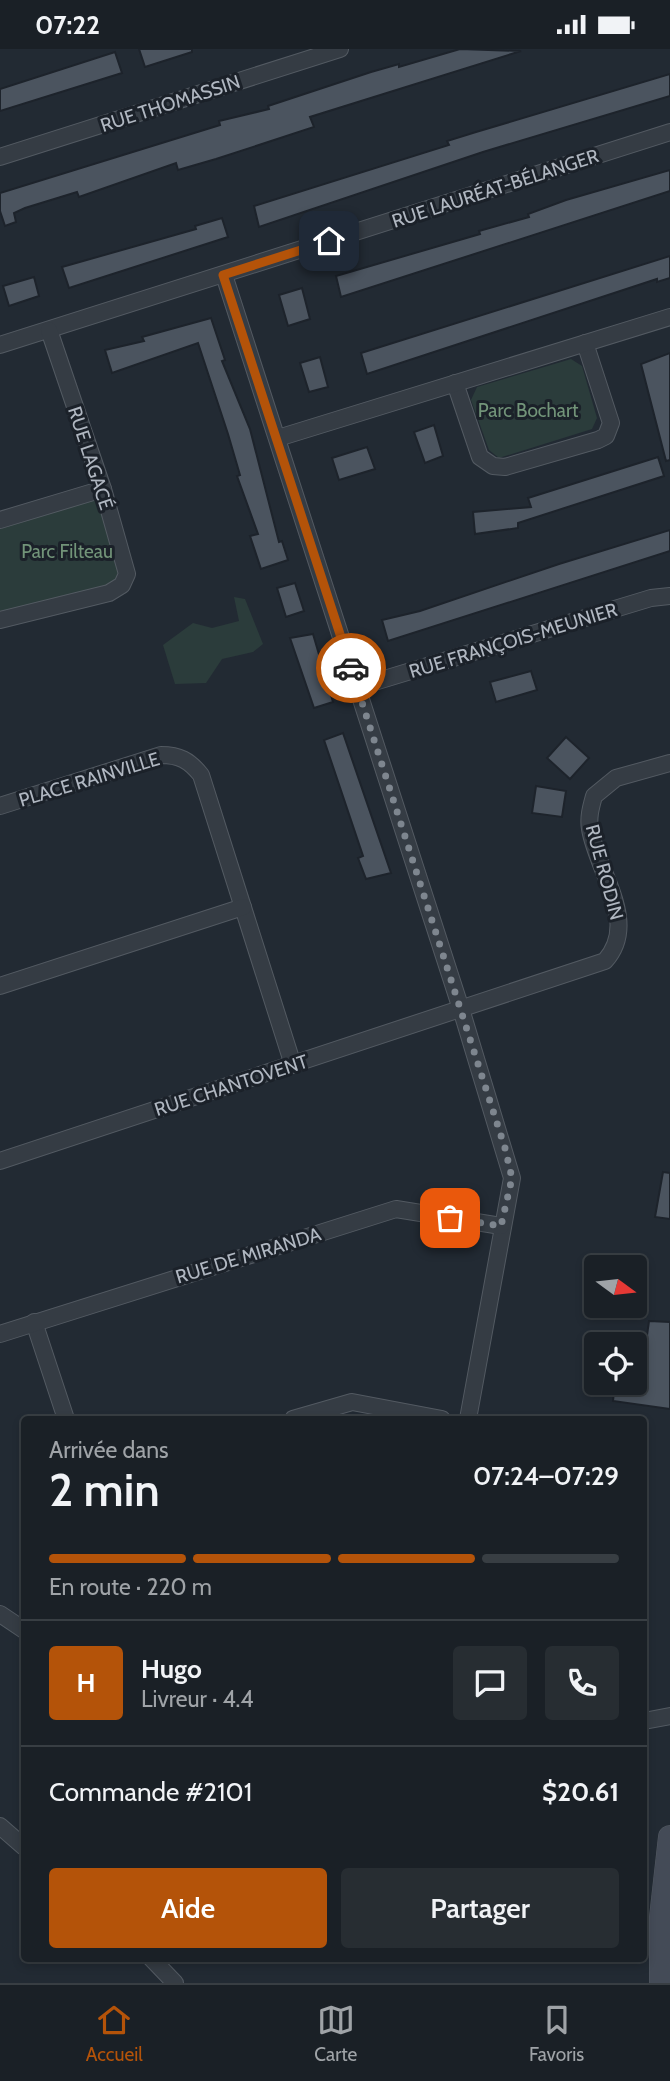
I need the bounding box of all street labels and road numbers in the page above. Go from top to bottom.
street label: RUE THOMASSIN [97,70,243,137]
street label: RUE LAURÉAT-BÉLANGER [389,143,602,233]
street label: RUE LAGACÉ [63,403,119,513]
street label: RUE FRANÇOIS-MEUNIER [406,598,620,683]
street label: PLACE RAINVILLE [16,747,162,812]
street label: RUE RODIN [581,822,628,923]
street label: RUE CHANTOVENT [152,1050,311,1121]
street label: RUE DE MIRANDA [173,1222,324,1288]

